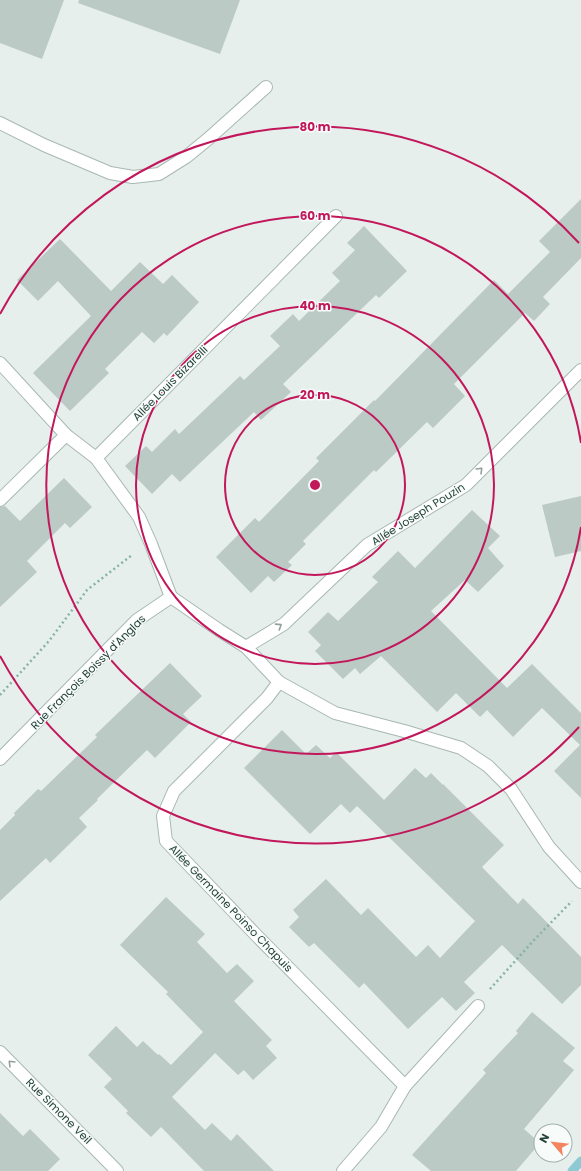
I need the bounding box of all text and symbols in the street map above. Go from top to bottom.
text: 80 m [300,118,331,135]
text: 60 m [300,207,331,224]
text: 40 m [299,297,331,314]
street label: Allée Louis Bizarelli [129,342,211,424]
text: 20 m [300,386,330,403]
one-way arrow [475,467,483,475]
centre of rings [308,478,322,492]
street label: Allée Joseph Pouzin [368,479,468,549]
street label: Rue François Boissy d'Anglas [27,611,149,733]
one-way arrow [275,624,282,631]
street label: Allée Germaine Poinso Chapuis [166,841,297,976]
one-way arrow [8,1060,16,1068]
street label: Rue Simone Veil [22,1074,96,1148]
north arrow [533,1123,573,1163]
text: N [535,1131,553,1146]

